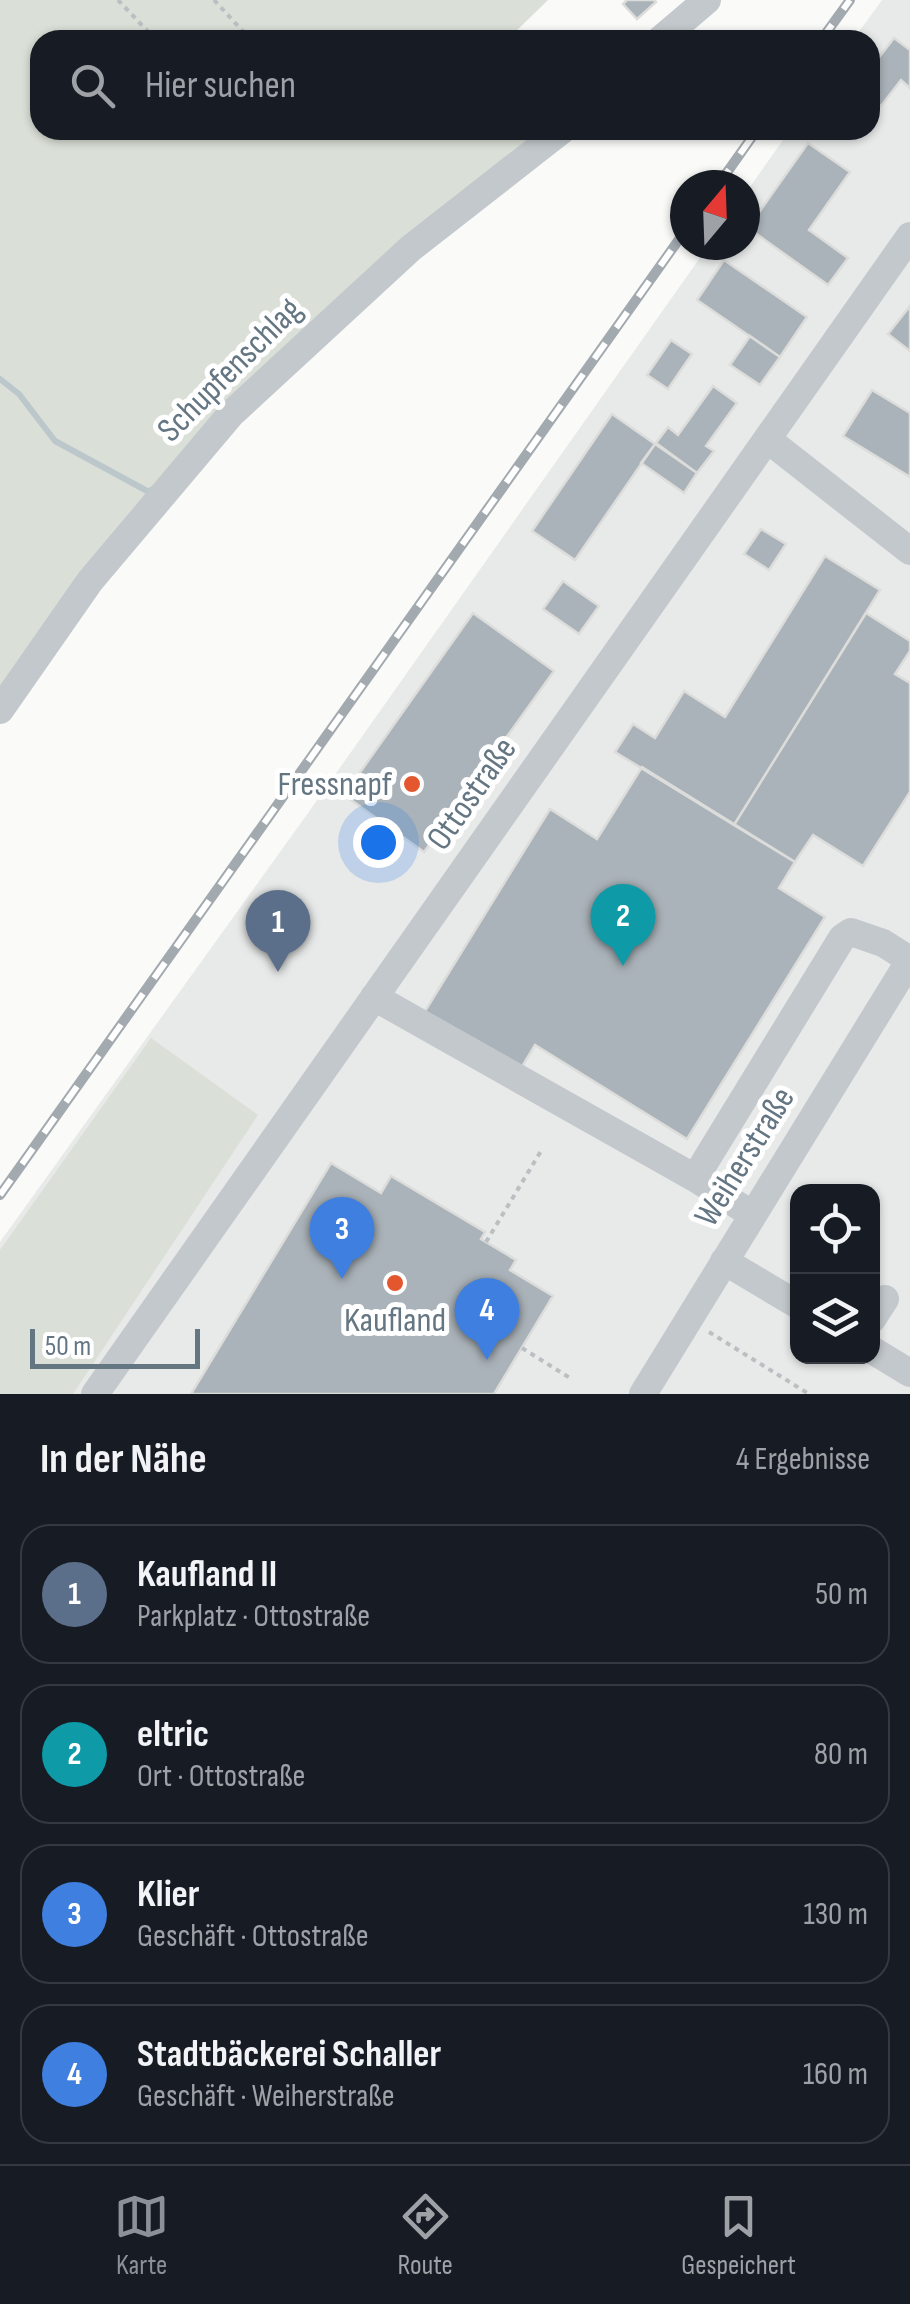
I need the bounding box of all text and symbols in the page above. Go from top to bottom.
search box [30,30,880,140]
icon: search [65,58,120,113]
text: Hier suchen [145,63,296,108]
north arrow [670,170,760,260]
street label: Schupfenschlag [149,289,311,451]
street label: Ottostraße [418,729,526,859]
place label: Fressnapf [278,763,393,806]
marker: Fressnapf [401,773,423,795]
your location [353,817,404,868]
pin: 2 [590,884,656,966]
pin: 1 [246,890,310,972]
street label: Weiherstraße [685,1079,805,1235]
map controls [790,1184,880,1364]
button: locate [790,1184,880,1274]
pin: 3 [310,1196,374,1279]
marker: Kaufland [384,1272,406,1294]
button: layers [790,1274,880,1364]
pin: 4 [454,1278,520,1360]
place label: Kaufland [344,1299,446,1342]
scale bar [30,1324,200,1368]
text: 50 m [45,1330,91,1363]
text: In der Nähe [40,1434,207,1485]
text: 4 Ergebnisse [736,1440,870,1479]
text: Kaufland II [137,1552,277,1597]
text: 1 [68,1575,81,1614]
text: 50 m [815,1575,868,1614]
text: Parkplatz · Ottostraße [137,1597,370,1636]
text: eltric [137,1712,209,1757]
text: 2 [67,1735,82,1774]
text: 80 m [814,1735,868,1774]
text: Ort · Ottostraße [137,1757,305,1796]
text: Klier [137,1872,200,1917]
text: 3 [67,1895,82,1934]
text: 130 m [803,1895,868,1934]
text: Geschäft · Ottostraße [137,1917,369,1956]
text: Stadtbäckerei Schaller [137,2032,441,2077]
text: 4 [67,2055,82,2094]
text: 160 m [803,2055,868,2094]
text: Geschäft · Weiherstraße [137,2077,395,2116]
tab: Karte [114,2189,169,2282]
tab: Route [397,2189,453,2282]
tab: Gespeichert [681,2189,796,2282]

